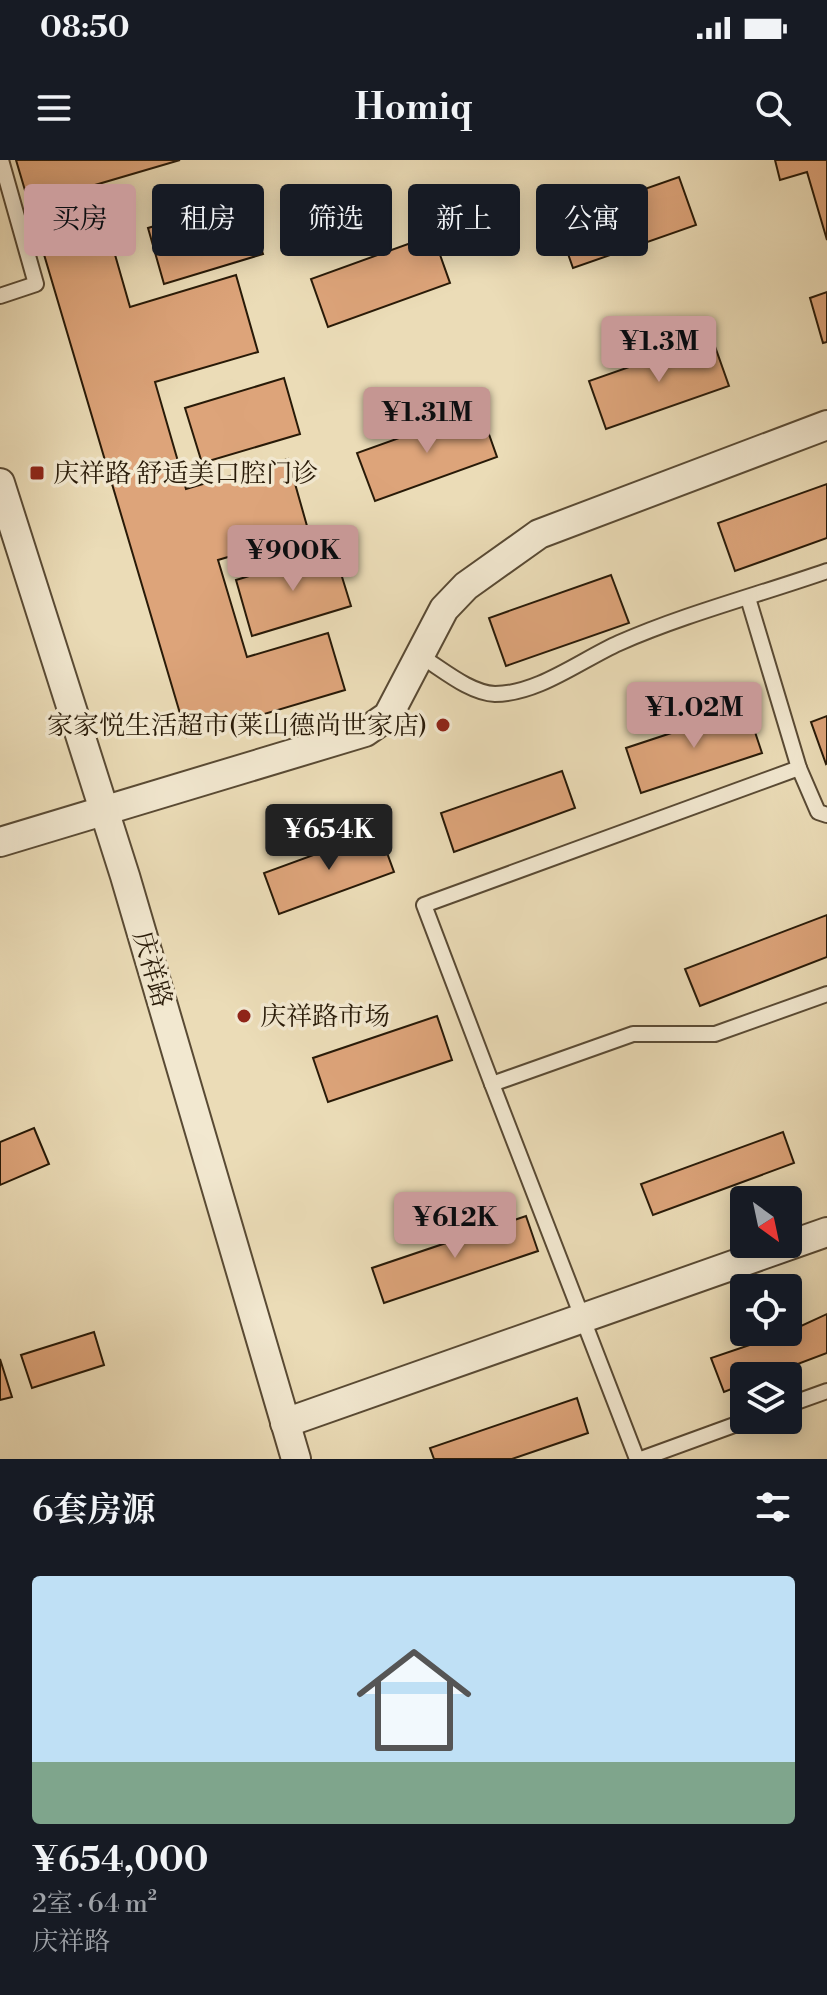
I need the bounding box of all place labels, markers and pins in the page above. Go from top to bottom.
pin: ¥1.3M [603,316,715,384]
pin: ¥1.31M [362,387,492,455]
place label: 庆祥路 舒适美口腔门诊 [53,458,318,490]
marker: 庆祥路 舒适美口腔门诊 [28,464,46,482]
pin: ¥900K [237,525,349,593]
pin: ¥1.02M [629,682,759,750]
place label: 家家悦生活超市(莱山德尚世家店) [47,710,427,742]
marker: 家家悦生活超市(莱山德尚世家店) [434,716,452,734]
pin: ¥654K [273,804,385,872]
place label: 庆祥路市场 [260,1001,390,1033]
marker: 庆祥路市场 [235,1007,253,1025]
pin: ¥612K [399,1192,511,1260]

